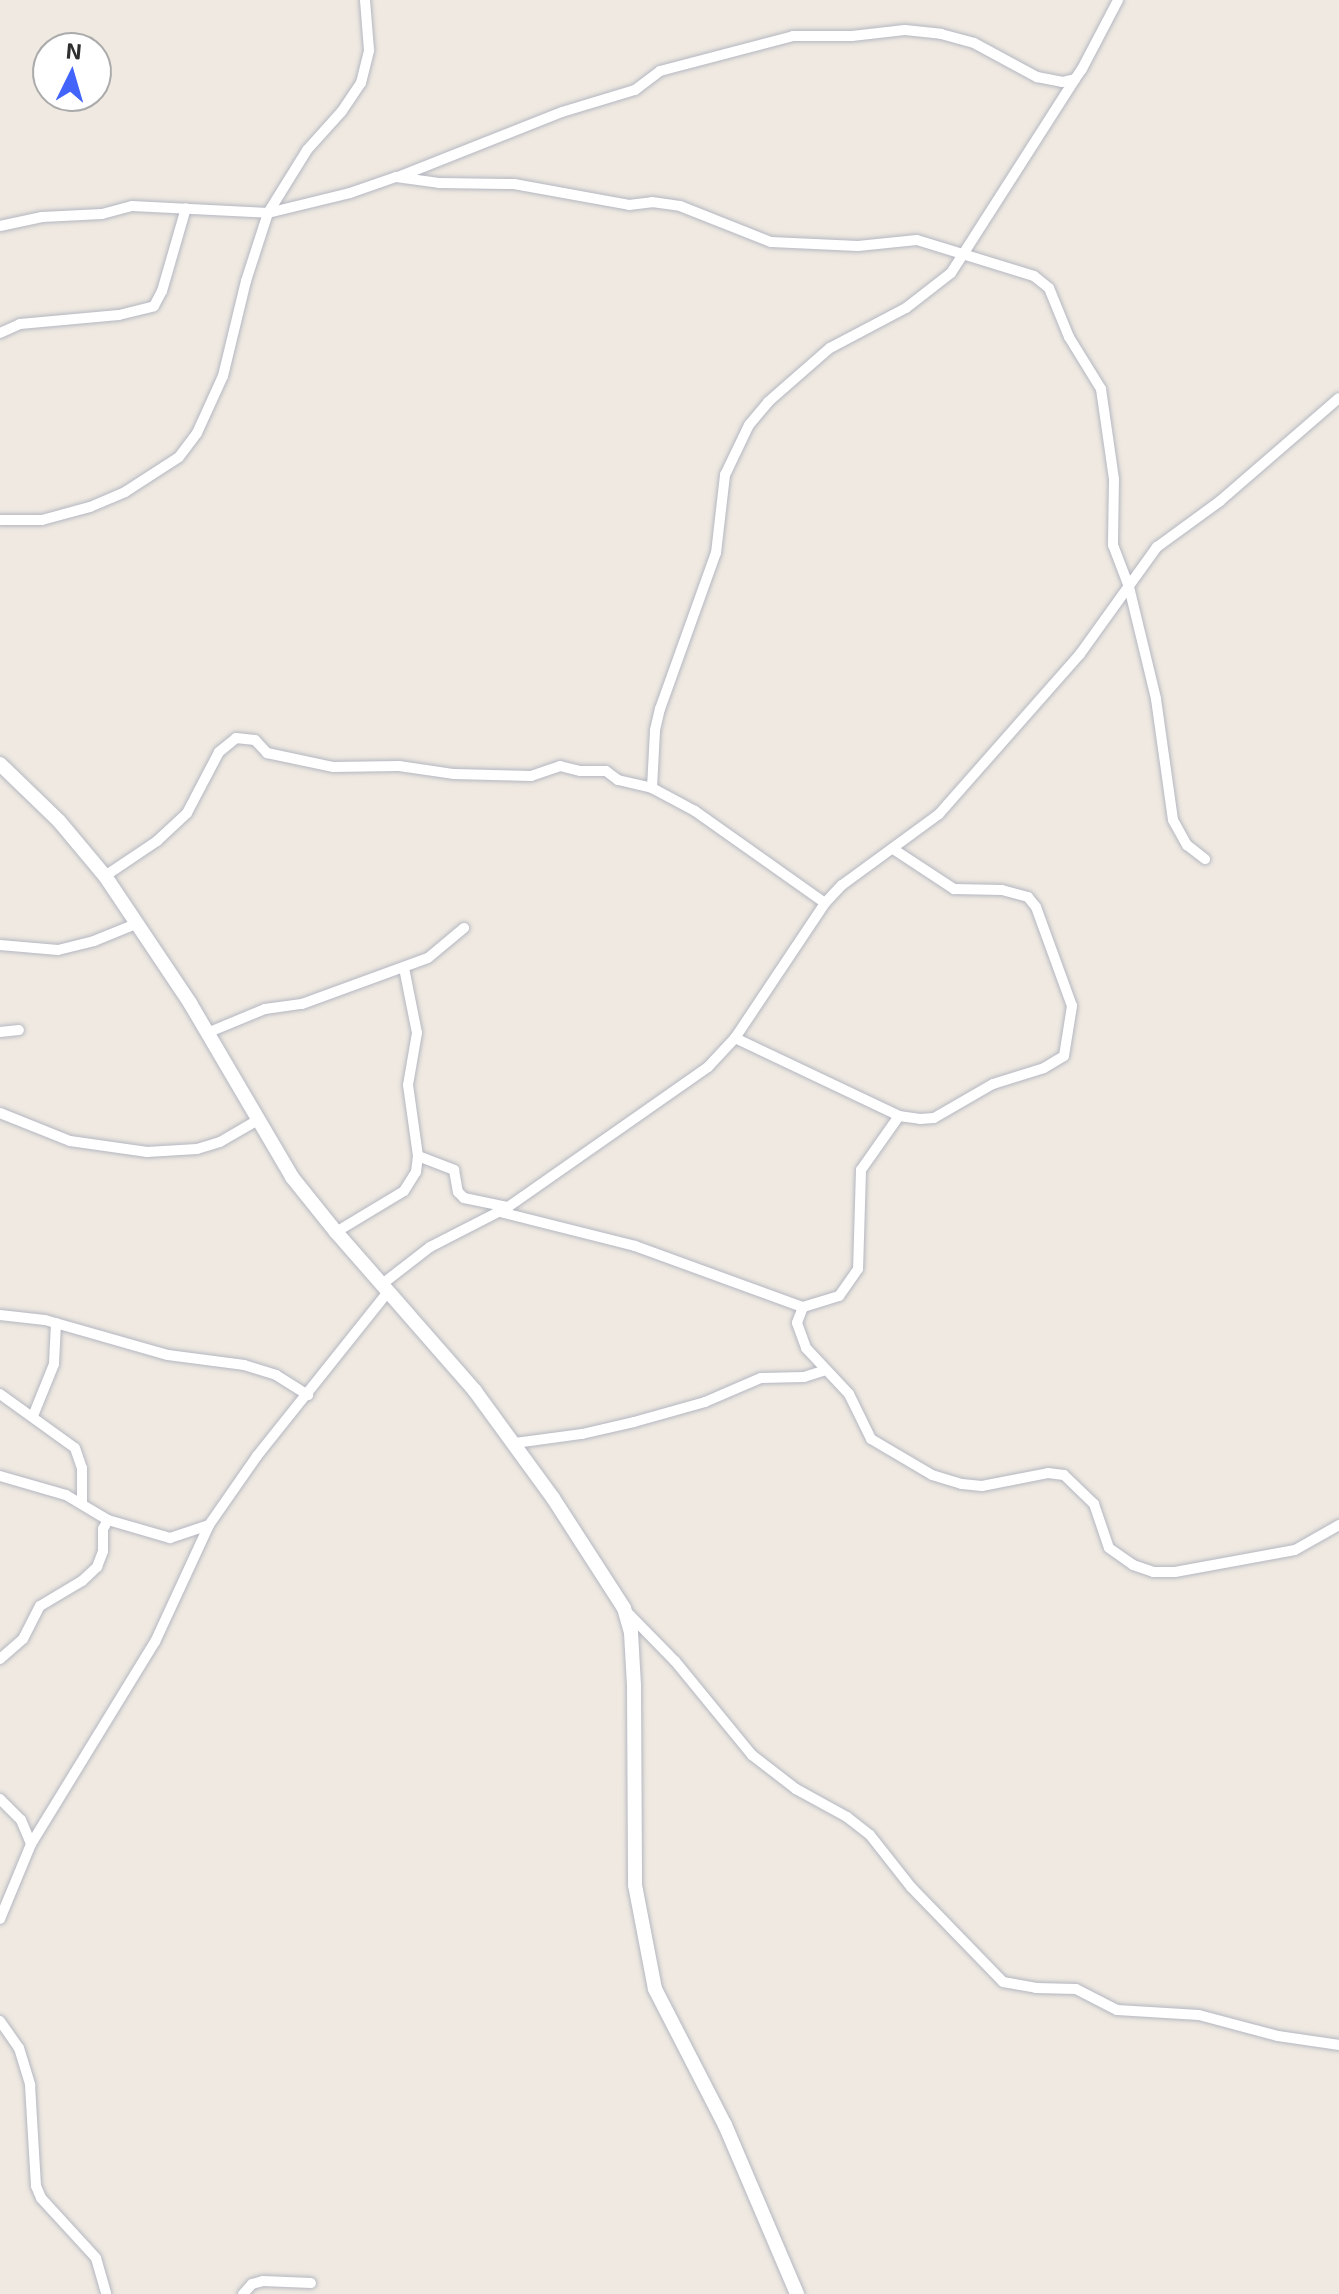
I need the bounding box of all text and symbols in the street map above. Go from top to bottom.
north arrow [32,32,112,112]
text: N [65,36,83,64]

